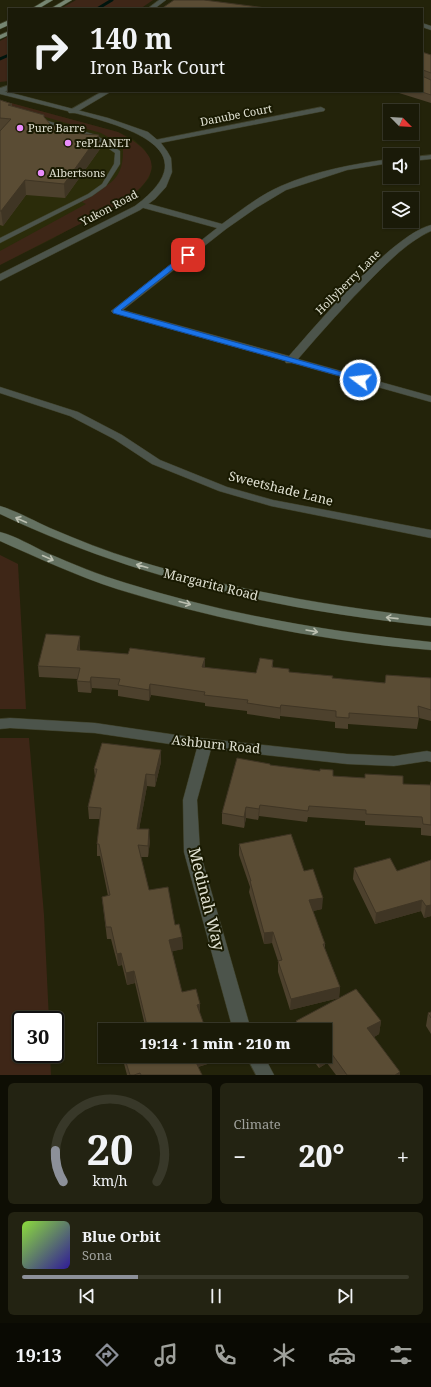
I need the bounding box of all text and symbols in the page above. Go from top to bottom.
text: 140 m [90,19,172,57]
icon: right [24,24,76,76]
text: Iron Bark Court [90,55,225,79]
street label: Danube Court [199,100,273,129]
north arrow [383,104,419,140]
map controls [383,104,419,228]
place label: Pure Barre [28,120,85,135]
marker: Pure Barre [15,123,25,133]
place label: rePLANET [76,135,131,150]
marker: rePLANET [63,138,73,148]
button: sound [383,148,419,184]
place label: Albertsons [49,165,105,180]
marker: Albertsons [36,168,46,178]
street label: Yukon Road [77,186,140,229]
button: layers [383,192,419,228]
pin [171,238,205,272]
icon: arrive [177,244,199,266]
street label: Hollyberry Lane [312,246,384,317]
position arrow [339,359,381,401]
street label: Sweetshade Lane [227,466,335,510]
one-way arrow [15,515,27,523]
one-way arrow [42,555,54,562]
one-way arrow [136,562,149,569]
street label: Margarita Road [162,564,260,604]
one-way arrow [178,600,191,608]
one-way arrow [386,614,399,621]
one-way arrow [305,627,318,635]
street label: Ashburn Road [171,730,261,758]
street label: Medinah Way [184,845,231,954]
speed limit sign: 30 [12,1011,64,1063]
text: 19:14 · 1 min · 210 m [139,1033,291,1053]
text: Climate [234,1115,281,1133]
text: 20 [86,1120,133,1176]
text: 20° [298,1135,344,1176]
text: − [234,1141,246,1171]
text: + [397,1141,409,1171]
text: km/h [92,1170,127,1189]
text: Blue Orbit [82,1226,161,1246]
text: Sona [82,1246,112,1264]
icon: previous [76,1285,98,1307]
icon: pause [205,1285,227,1307]
icon: next [334,1285,356,1307]
icon: directions [93,1341,121,1369]
icon: music [152,1341,180,1369]
icon: phone [211,1341,239,1369]
icon: climate [270,1341,298,1369]
icon: car [328,1341,356,1369]
icon: filters [387,1341,415,1369]
text: 19:13 [15,1343,62,1367]

